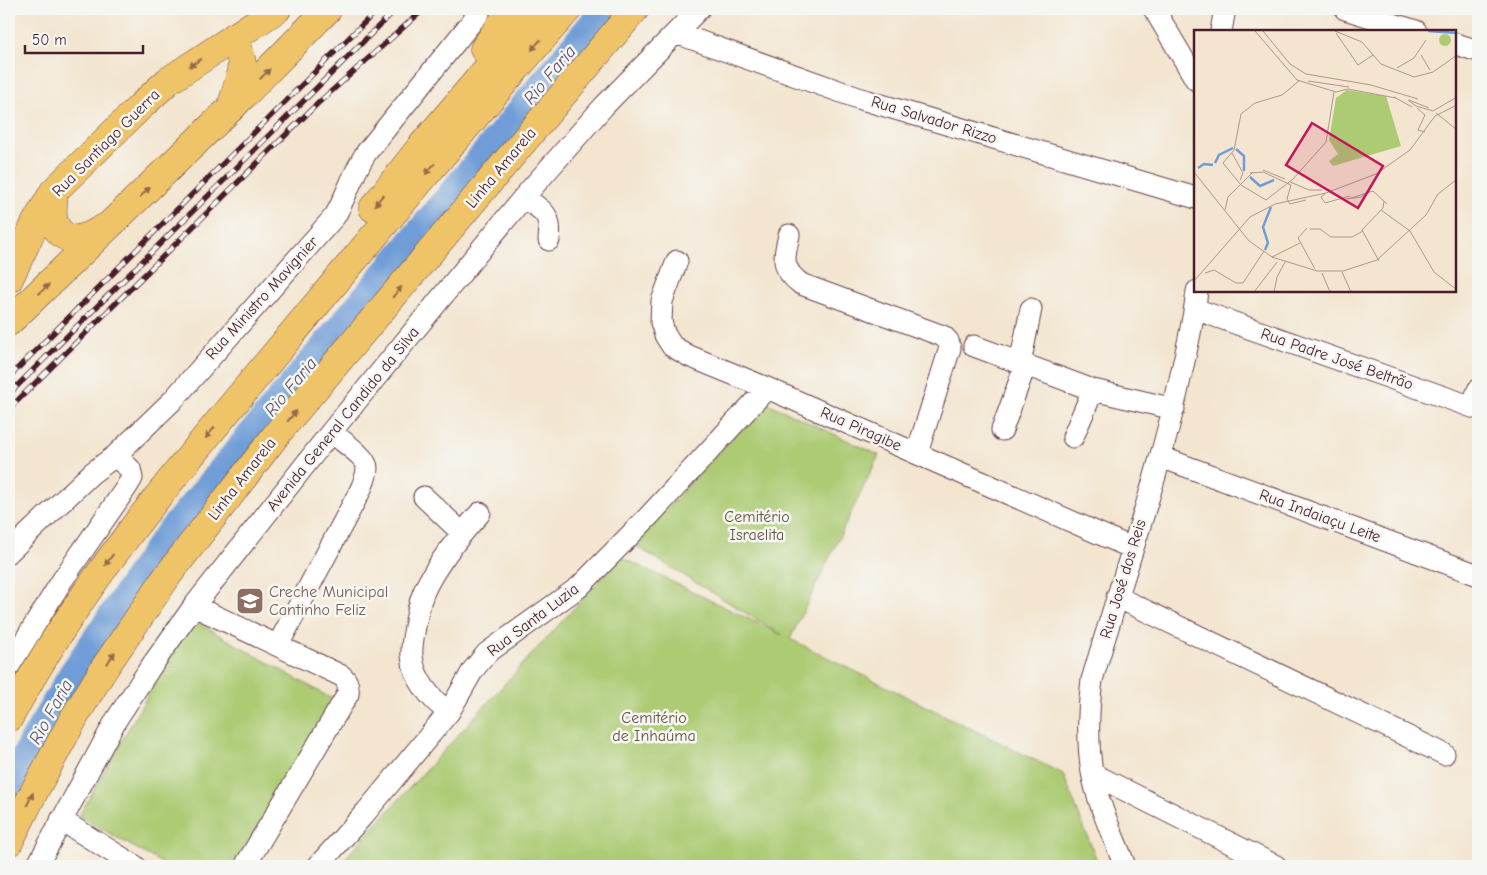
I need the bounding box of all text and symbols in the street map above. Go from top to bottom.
scale bar [25,22,142,54]
inset map [1194,30,1457,292]
text: 50 m [32,31,67,49]
one-way arrow [530,39,541,52]
water label: Rio Faria [519,41,581,109]
one-way arrow [188,58,202,68]
one-way arrow [259,68,271,80]
street label: Rua Santiago Guerra [49,86,163,200]
street label: Rua Salvador Rizzo [869,92,999,148]
street label: Linha Amarela [462,124,540,212]
one-way arrow [424,162,435,175]
one-way arrow [138,186,150,198]
one-way arrow [373,193,384,206]
street label: Rua Ministro Mavignier [202,232,322,363]
one-way arrow [38,283,50,295]
one-way arrow [391,286,403,298]
street label: Avenida General Candido da Silva [263,323,423,515]
street label: Rua Padre José Beltrão [1258,324,1416,394]
water label: Rio Faria [260,353,322,421]
street label: Rua Piragibe [818,403,904,455]
one-way arrow [287,410,298,423]
one-way arrow [204,426,215,439]
street label: Linha Amarela [204,434,280,524]
street label: Rua Indaiaçu Leite [1257,486,1383,546]
park label: Cemitério Israelita [724,508,790,544]
street label: Rua José dos Reis [1096,517,1150,641]
one-way arrow [104,553,114,567]
street label: Rua Santa Luzia [484,580,582,660]
place label: Creche Municipal Cantinho Feliz [269,583,388,619]
school or university icon: Creche Municipal Cantinho Feliz [235,586,265,616]
one-way arrow [106,651,115,664]
water label: Rio Faria [25,676,77,748]
park label: Cemitério de Inhaúma [612,709,696,745]
one-way arrow [27,792,35,806]

